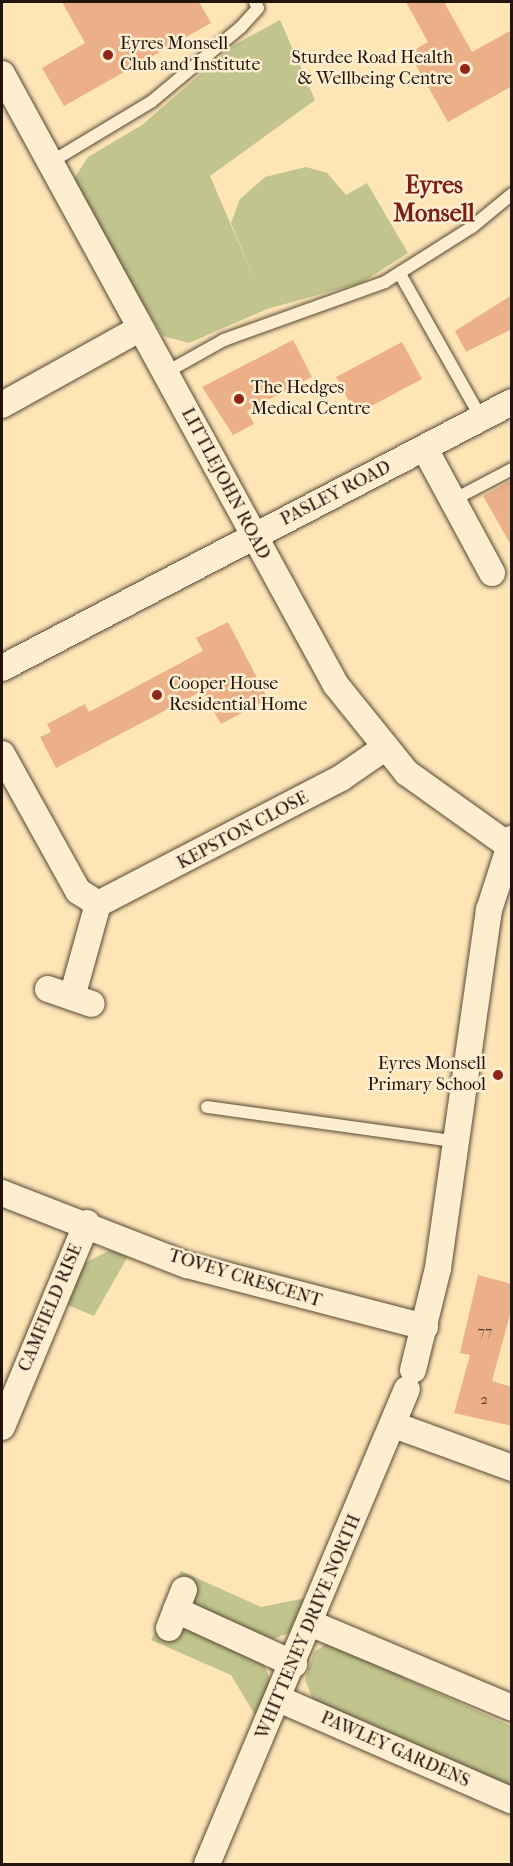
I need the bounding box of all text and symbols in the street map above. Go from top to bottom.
place label: Eyres Monsell Club and Institute [120,34,260,76]
marker: Eyres Monsell Club and Institute [101,48,115,62]
place label: Sturdee Road Health & Wellbeing Centre [292,48,453,90]
marker: Sturdee Road Health & Wellbeing Centre [458,62,472,76]
district label: Eyres Monsell [393,172,475,228]
place label: The Hedges Medical Centre [251,378,370,420]
marker: The Hedges Medical Centre [232,392,246,406]
street label: LITTLEJOHN ROAD [176,405,274,563]
street label: PASLEY ROAD [277,457,395,531]
place label: Cooper House Residential Home [169,674,307,716]
marker: Cooper House Residential Home [150,688,164,702]
street label: KEPSTON CLOSE [174,787,312,875]
place label: Eyres Monsell Primary School [368,1054,486,1096]
marker: Eyres Monsell Primary School [491,1068,505,1082]
street label: CAMFIELD RISE [14,1241,88,1375]
street label: TOVEY CRESCENT [166,1245,324,1313]
house number: 77 [478,1323,492,1341]
house number: 2 [480,1391,488,1409]
street label: WHITTENEY DRIVE NORTH [252,1511,366,1743]
street label: PAWLEY GARDENS [317,1707,473,1793]

